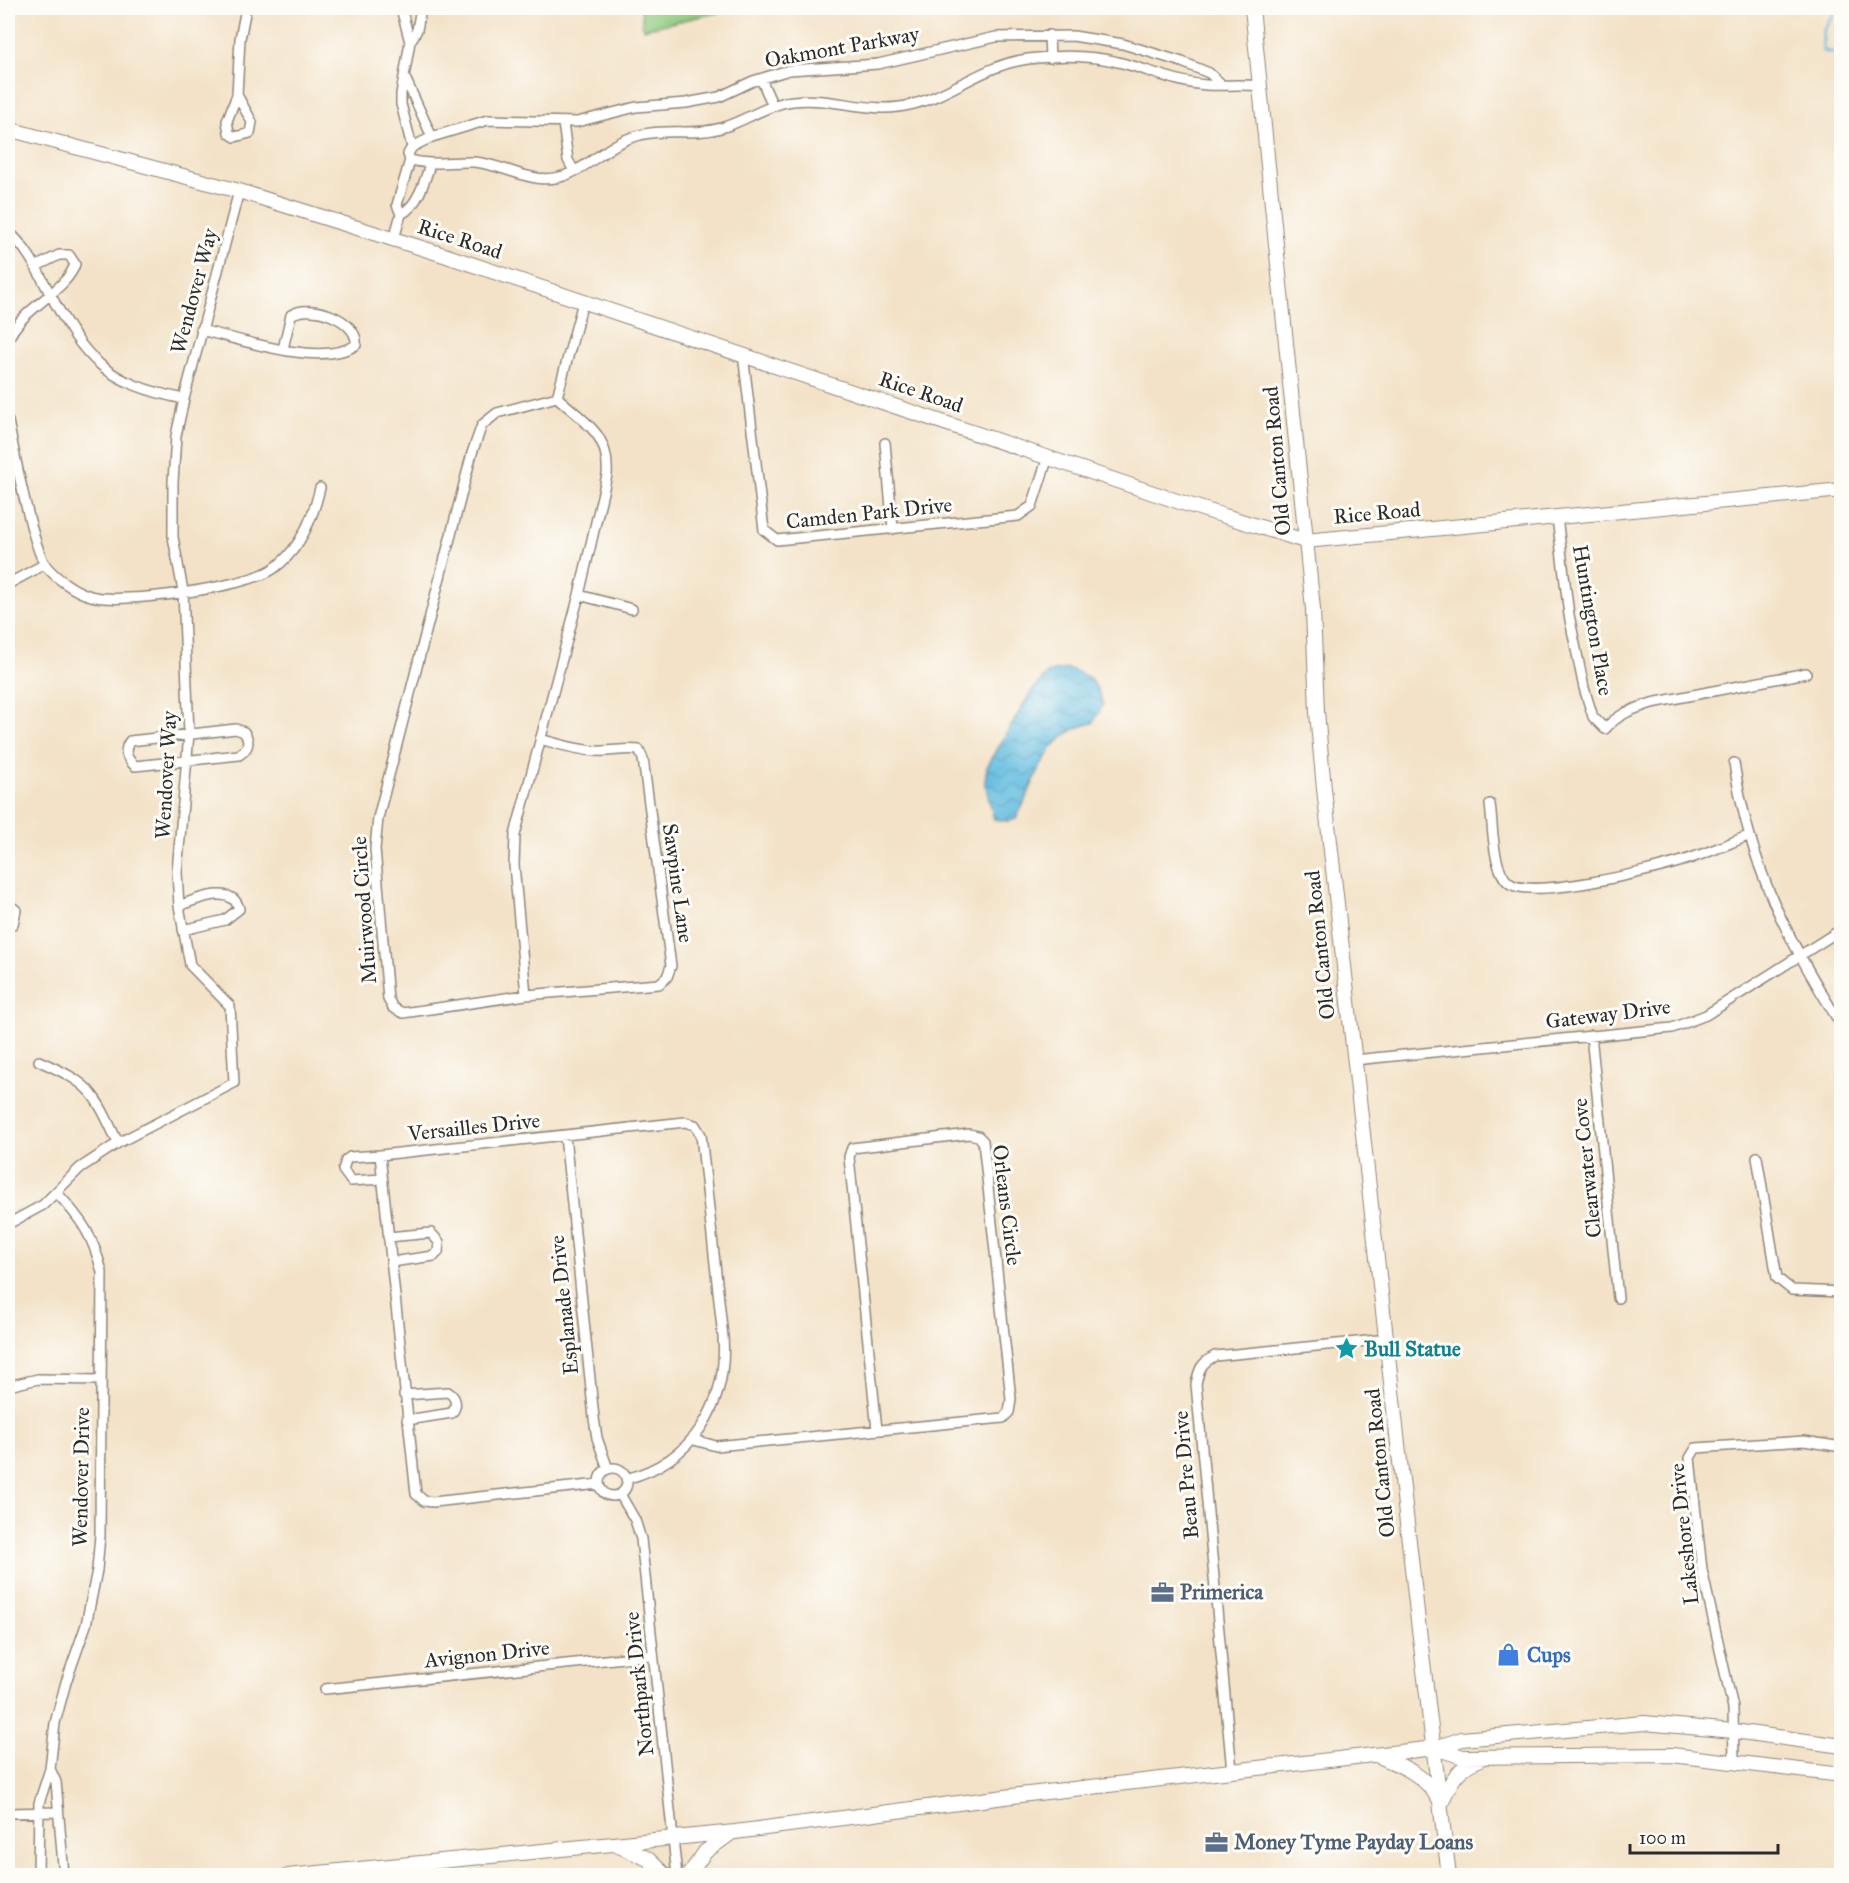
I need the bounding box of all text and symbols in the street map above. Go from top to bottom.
street label: Oakmont Parkway [763,20,922,73]
street label: Rice Road [414,213,506,265]
street label: Wendover Way [165,224,224,357]
street label: Rice Road [875,365,967,419]
street label: Old Canton Road [1257,385,1296,537]
street label: Camden Park Drive [785,491,954,535]
street label: Rice Road [1332,496,1422,530]
street label: Huntington Place [1567,542,1619,698]
street label: Wendover Way [150,709,182,840]
street label: Sawpine Lane [657,822,699,944]
street label: Muirwood Circle [346,835,382,985]
street label: Old Canton Road [1299,869,1341,1021]
street label: Gateway Drive [1544,993,1672,1035]
street label: Clearwater Cove [1567,1097,1607,1239]
street label: Versailles Drive [406,1107,542,1147]
street label: Orleans Circle [987,1143,1027,1267]
street label: Esplanade Drive [544,1234,584,1376]
place icon: Bull Statue [1333,1336,1359,1362]
place label: Bull Statue [1364,1336,1461,1362]
street label: Old Canton Road [1359,1387,1401,1539]
street label: Wendover Drive [67,1407,95,1547]
street label: Beau Pre Drive [1167,1410,1205,1540]
street label: Lakeshore Drive [1664,1462,1704,1606]
office icon: Primerica [1149,1579,1175,1605]
place label: Primerica [1180,1579,1264,1605]
street label: Northpark Drive [618,1610,660,1757]
street label: Avignon Drive [422,1634,551,1674]
shop icon: Cups [1496,1642,1522,1668]
place label: Cups [1527,1642,1571,1668]
scale bar [1630,1817,1778,1855]
text: 100 m [1639,1827,1686,1849]
office icon: Money Tyme Payday Loans [1203,1829,1229,1855]
place label: Money Tyme Payday Loans [1234,1829,1473,1855]

